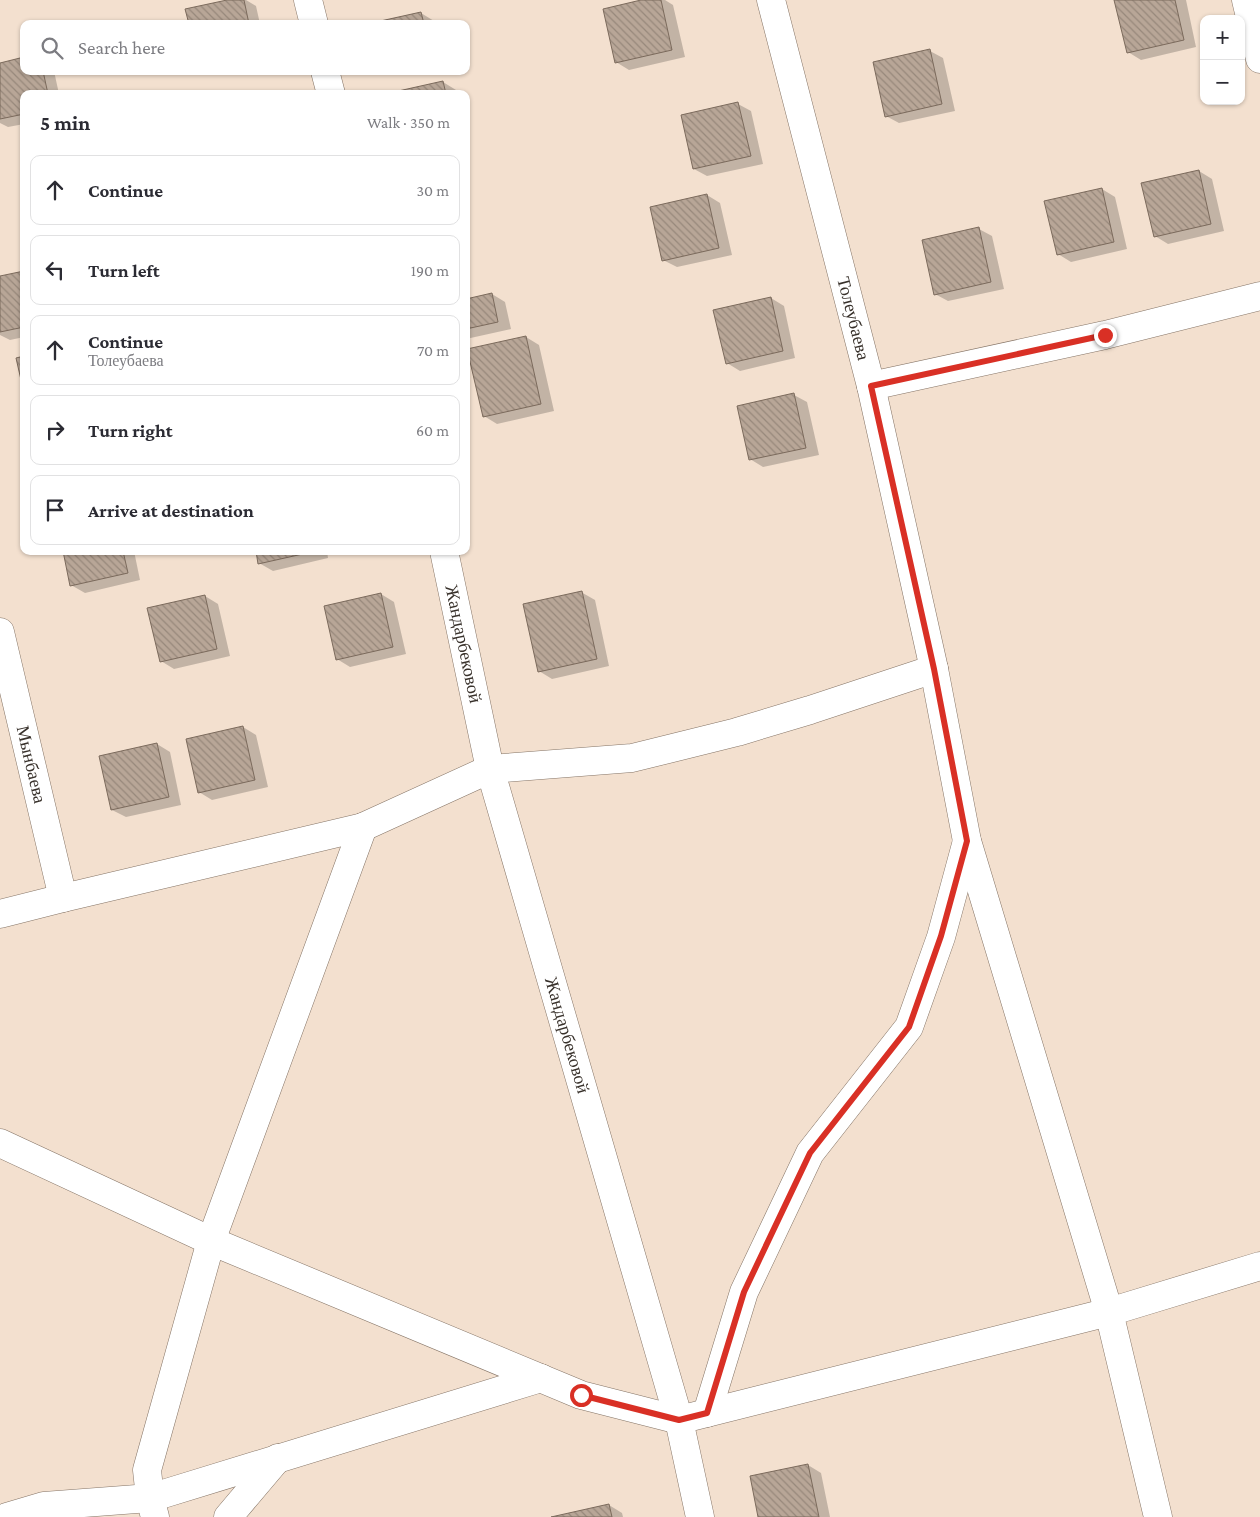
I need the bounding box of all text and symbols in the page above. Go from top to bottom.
map controls [1200,15,1245,105]
button: + [1200,15,1245,60]
search box [20,20,470,75]
icon: search [38,34,66,62]
text: Search here [78,37,165,58]
button: − [1200,60,1245,105]
text: 5 min [40,111,90,135]
text: Walk · 350 m [367,114,450,131]
icon: ahead [41,176,69,204]
text: Continue [88,180,163,201]
text: 30 m [417,182,449,199]
icon: left [41,256,69,284]
text: Turn left [88,260,160,281]
text: 190 m [411,262,449,279]
street label: Толеубаева [833,275,874,362]
route end [1094,324,1117,347]
text: Continue [88,331,163,352]
icon: ahead [41,336,69,364]
text: 70 m [417,342,449,359]
text: Толеубаева [88,352,164,369]
icon: right [41,416,69,444]
text: Turn right [88,420,173,441]
text: 60 m [416,422,449,439]
icon: arrive [41,496,69,524]
text: Arrive at destination [88,500,254,521]
street label: Жандарбековой [441,583,486,705]
street label: Мынбаева [12,724,50,805]
street label: Жандарбековой [541,975,594,1096]
route start [570,1384,593,1407]

